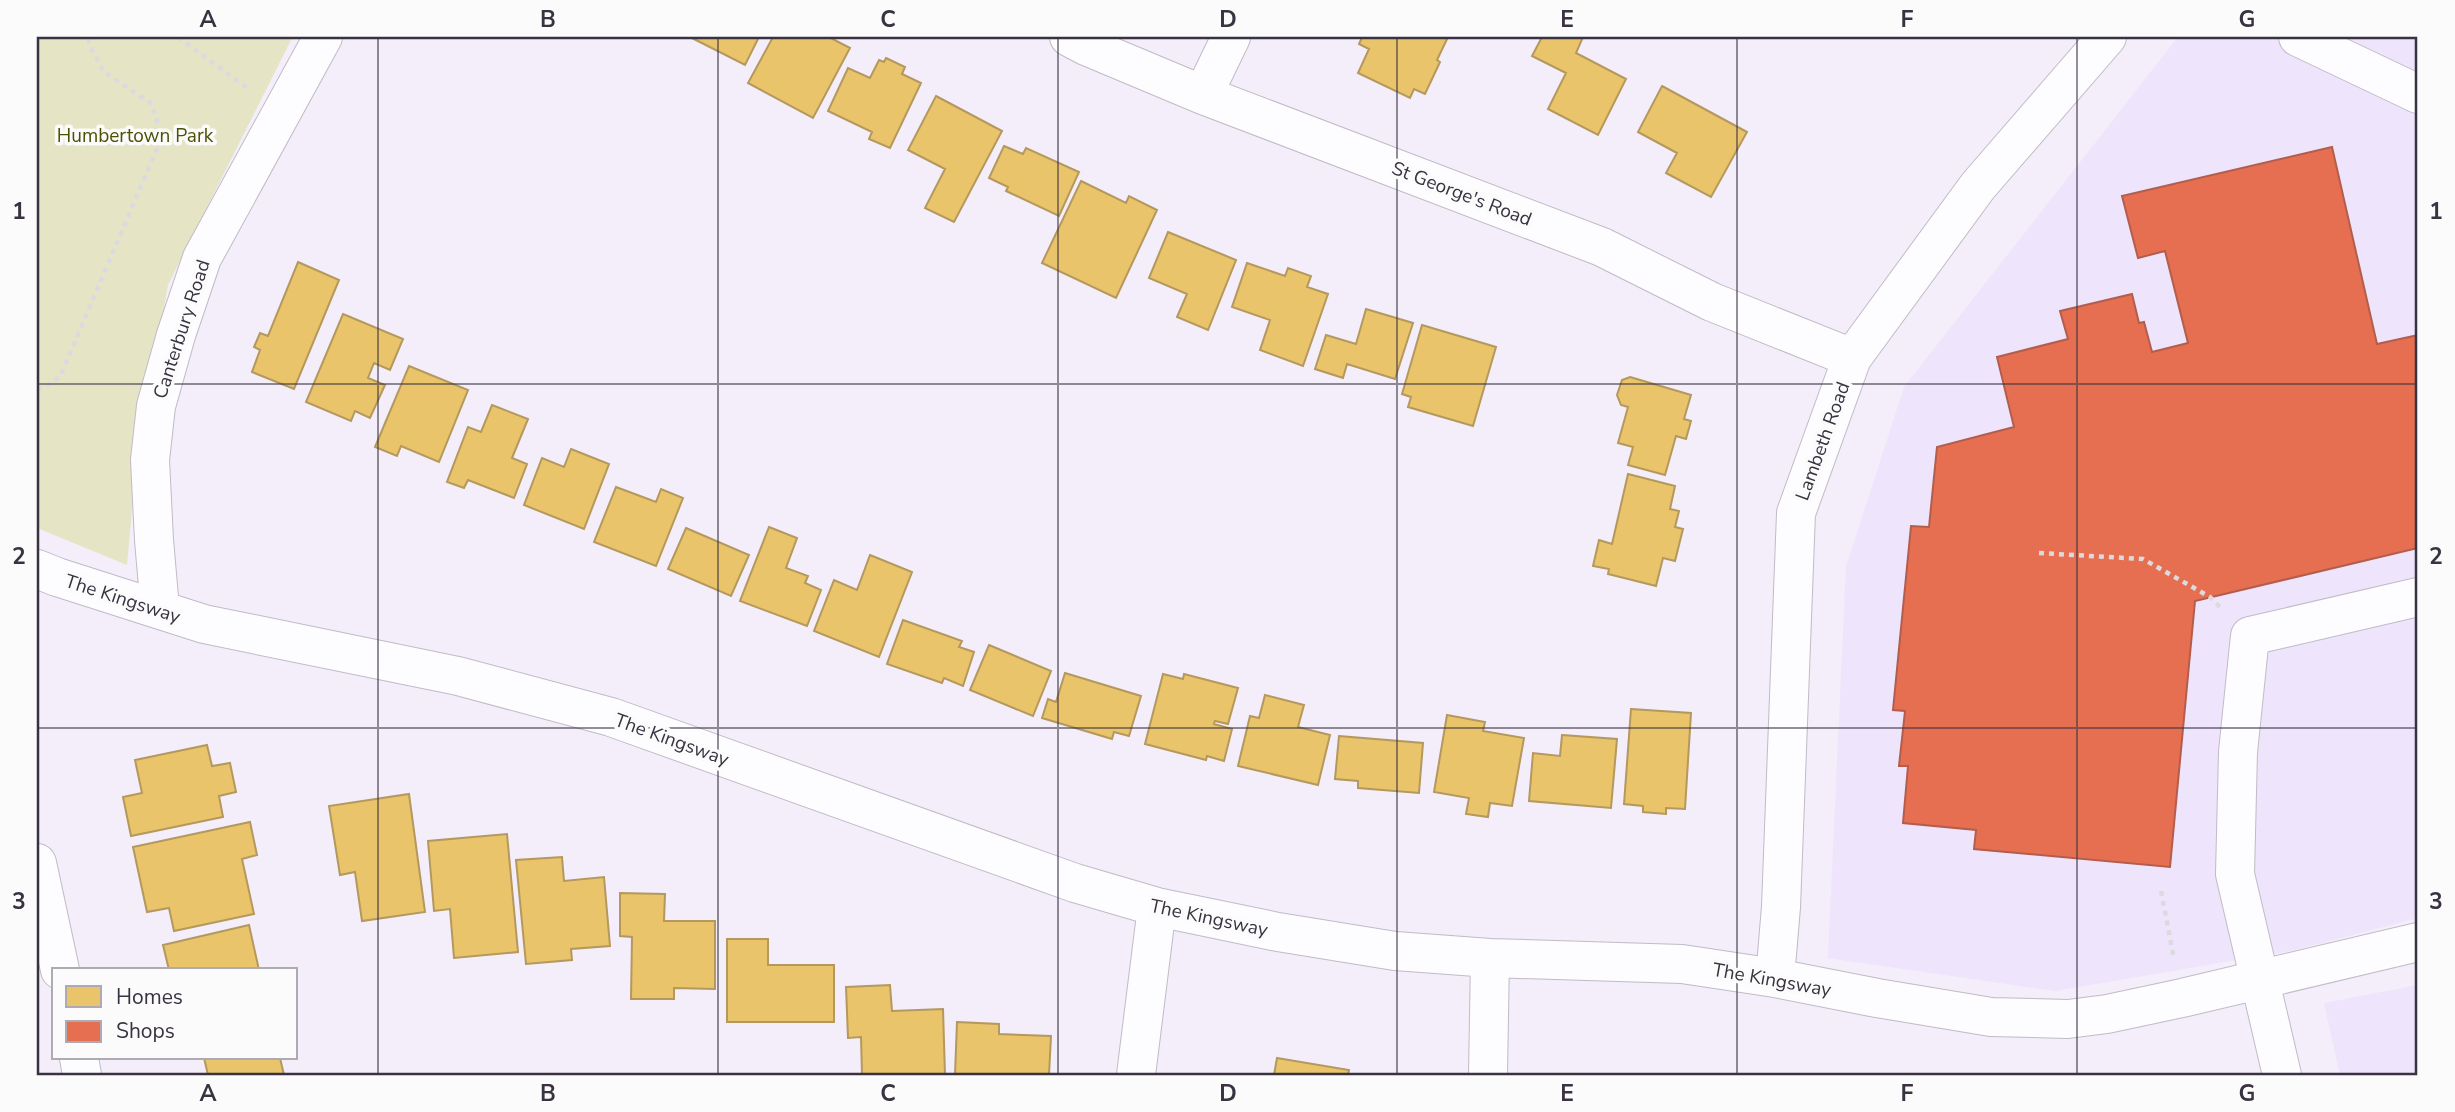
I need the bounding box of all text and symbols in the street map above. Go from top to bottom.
text: A [199,4,217,35]
text: B [540,4,556,35]
text: C [880,4,896,35]
text: D [1219,4,1237,35]
text: E [1560,4,1574,35]
text: F [1901,4,1914,35]
text: G [2239,4,2255,35]
park label: Humbertown Park [57,123,214,149]
street label: St George's Road [1388,155,1535,233]
text: 1 [12,196,26,227]
text: 1 [2429,196,2443,227]
street label: Canterbury Road [147,256,217,402]
street label: Lambeth Road [1789,378,1856,504]
text: 2 [12,541,26,572]
text: 2 [2429,541,2443,572]
street label: The Kingsway [62,568,184,630]
street label: The Kingsway [611,707,733,773]
text: 3 [12,886,26,917]
text: 3 [2429,886,2443,917]
street label: The Kingsway [1147,893,1270,943]
street label: The Kingsway [1711,957,1833,1003]
legend [52,968,298,1060]
text: Homes [116,983,183,1011]
text: Shops [116,1017,175,1045]
text: A [199,1078,217,1109]
text: B [540,1078,556,1109]
text: C [880,1078,896,1109]
text: D [1219,1078,1237,1109]
text: E [1560,1078,1574,1109]
text: F [1901,1078,1914,1109]
text: G [2239,1078,2255,1109]

